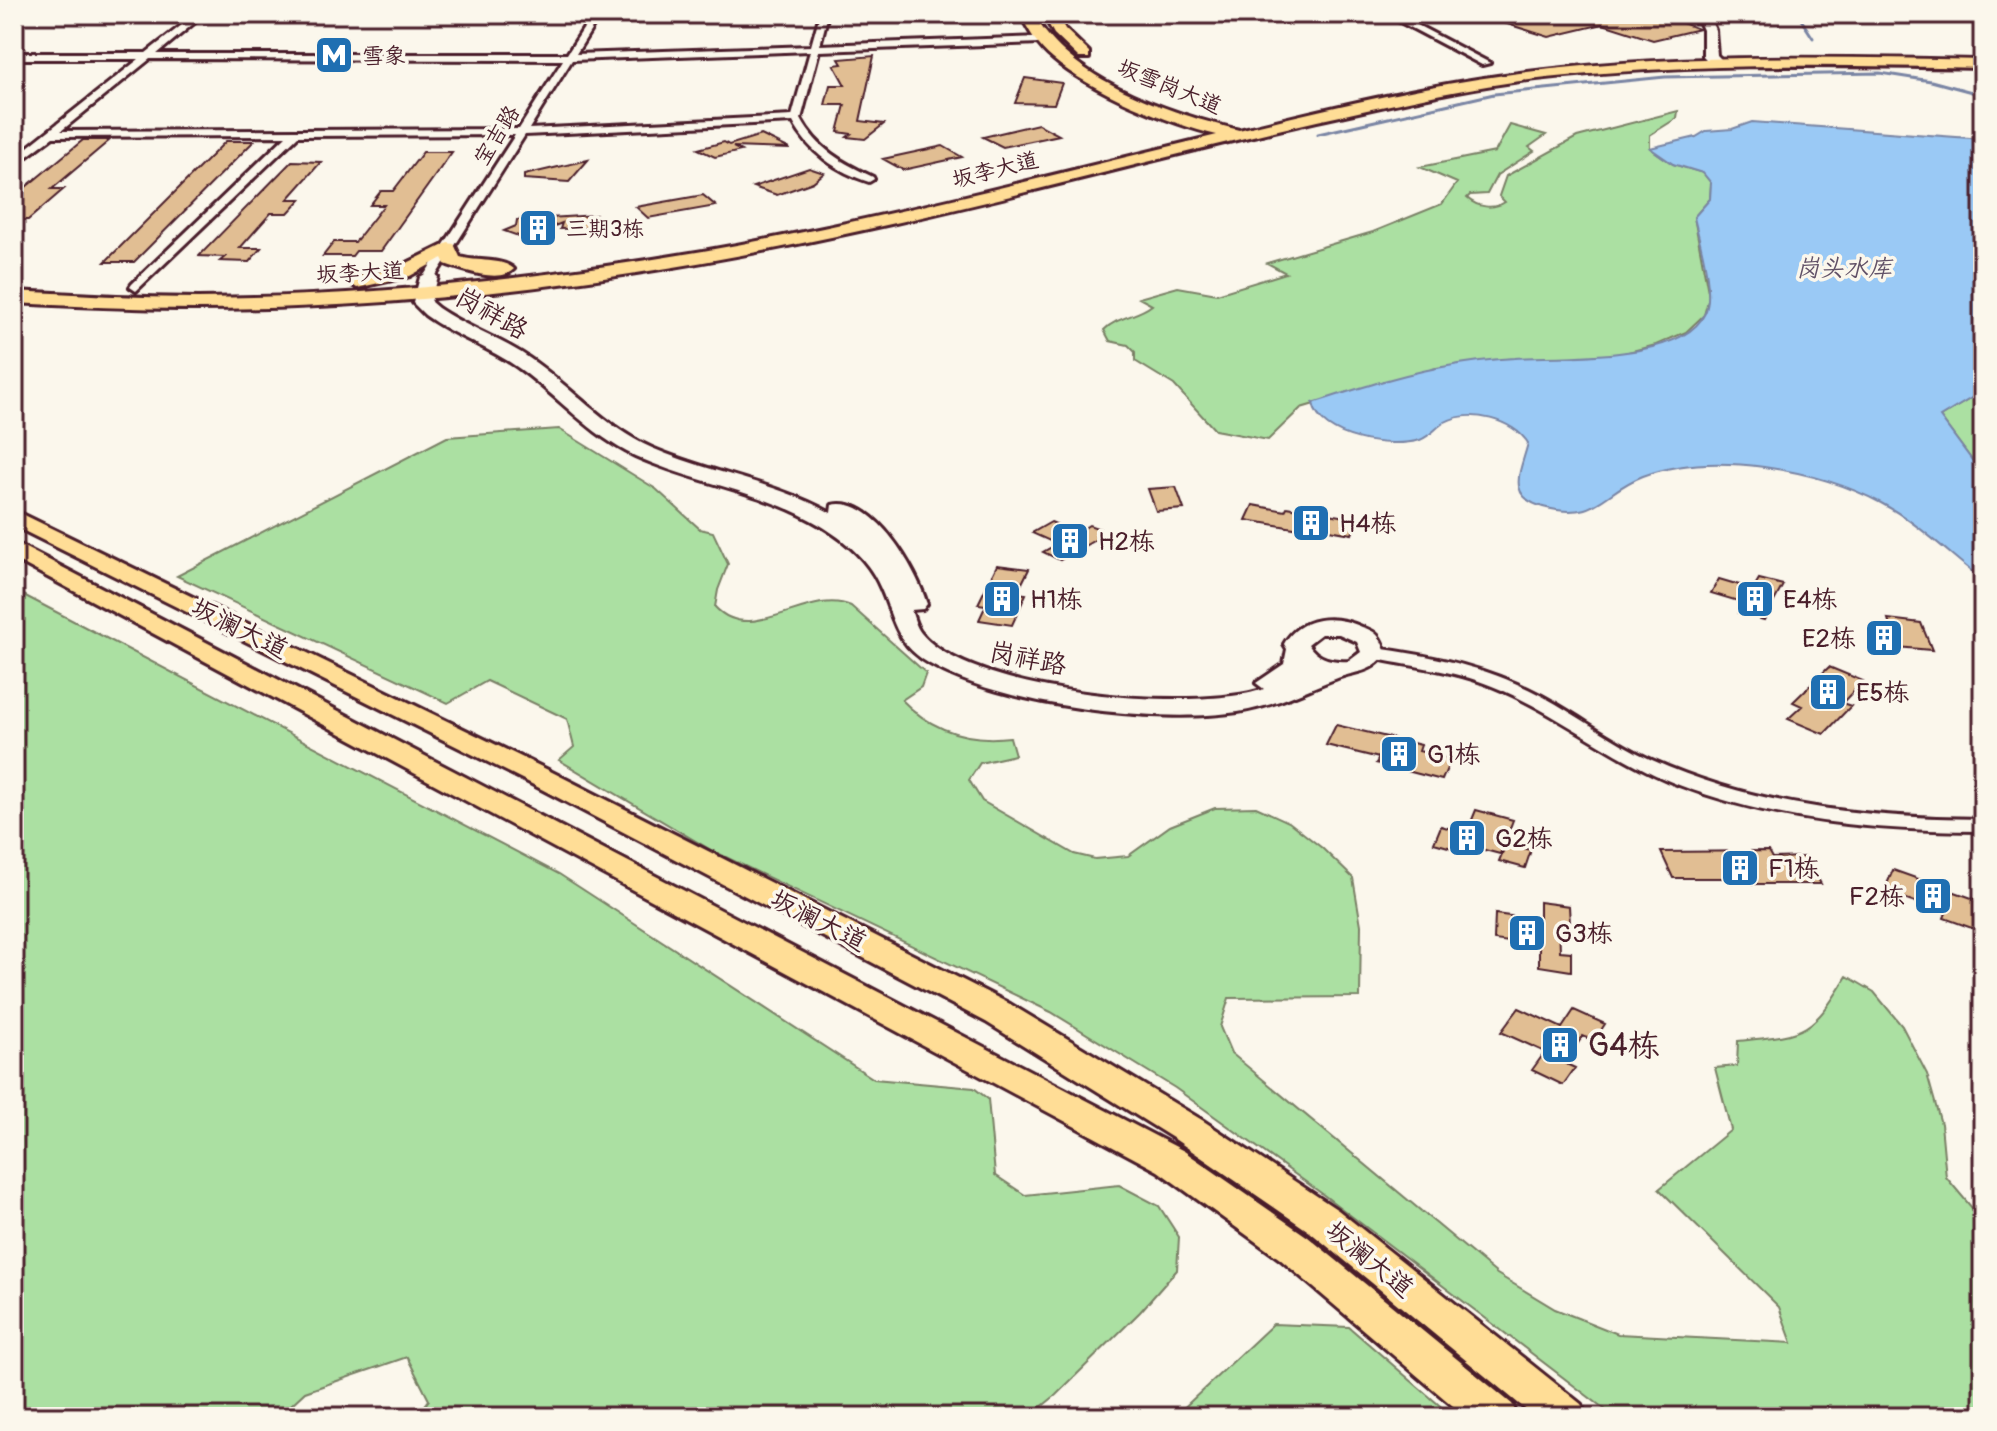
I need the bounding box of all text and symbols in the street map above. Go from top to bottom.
metro station icon: 雪象 [313,34,355,76]
place label: 雪象 [362,42,406,70]
street label: 坂雪岗大道 [1113,53,1226,121]
street label: 宝吉路 [467,100,526,171]
street label: 坂李大道 [949,146,1041,194]
building icon: 三期3栋 [517,207,559,249]
place label: 三期3栋 [566,215,644,243]
water label: 岗头水库 [1796,254,1894,283]
street label: 坂李大道 [315,257,405,289]
street label: 岗祥路 [450,281,533,347]
building icon: H4栋 [1290,502,1332,544]
place label: H4栋 [1339,508,1397,540]
building icon: H2栋 [1049,520,1091,562]
place label: H2栋 [1098,526,1155,558]
building icon: H1栋 [981,578,1023,620]
building icon: E4栋 [1734,578,1776,620]
place label: H1栋 [1030,584,1083,616]
place label: E4栋 [1783,584,1838,616]
street label: 坂澜大道 [186,592,293,666]
building icon: E2栋 [1863,617,1905,659]
place label: E2栋 [1802,623,1856,655]
street label: 岗祥路 [986,636,1069,682]
building icon: E5栋 [1807,671,1849,713]
place label: E5栋 [1856,677,1910,709]
building icon: G1栋 [1378,733,1420,775]
place label: G1栋 [1427,739,1480,771]
building icon: G2栋 [1446,817,1488,859]
place label: G2栋 [1495,823,1553,855]
building icon: F1栋 [1719,847,1761,889]
place label: F1栋 [1768,853,1820,885]
building icon: F2栋 [1912,875,1954,917]
place label: F2栋 [1849,881,1905,913]
street label: 坂澜大道 [765,883,872,959]
building icon: G3栋 [1506,912,1548,954]
place label: G3栋 [1555,918,1613,950]
building icon: G4栋 [1539,1024,1581,1066]
place label: G4栋 [1588,1026,1660,1066]
street label: 坂澜大道 [1319,1215,1420,1305]

